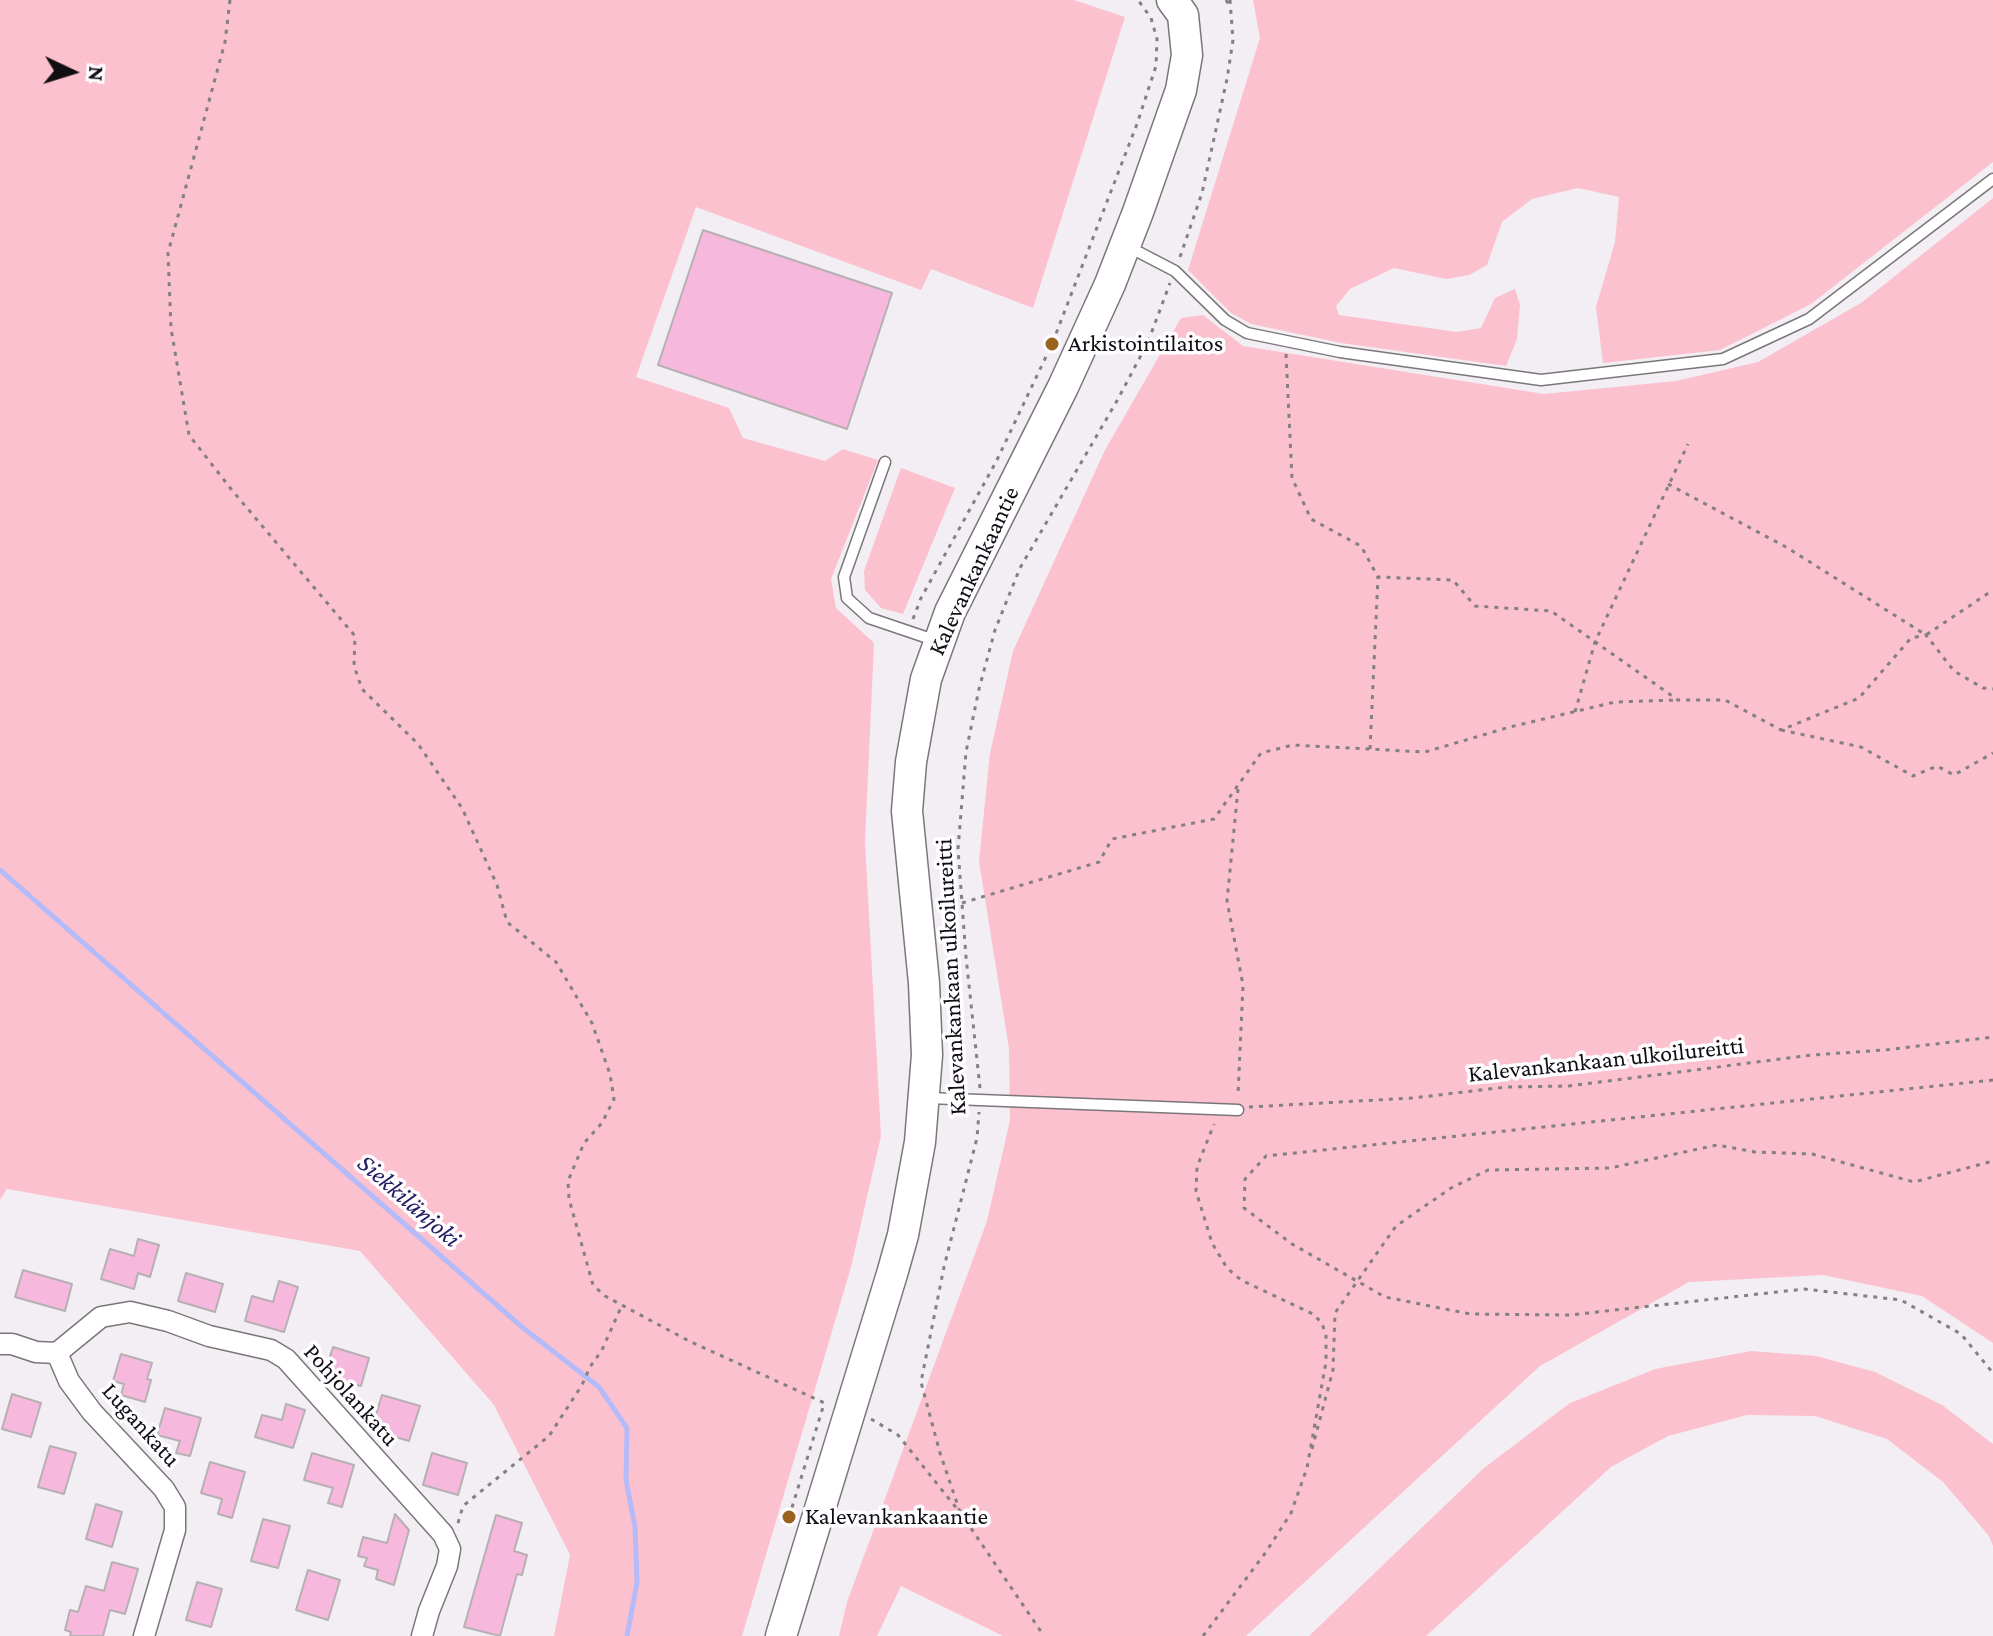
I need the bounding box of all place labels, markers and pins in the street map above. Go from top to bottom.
place label: Arkistointilaitos [1068,330,1223,358]
marker: Arkistointilaitos [1043,335,1061,353]
place label: Kalevankankaantie [805,1503,988,1531]
marker: Kalevankankaantie [780,1508,798,1526]

